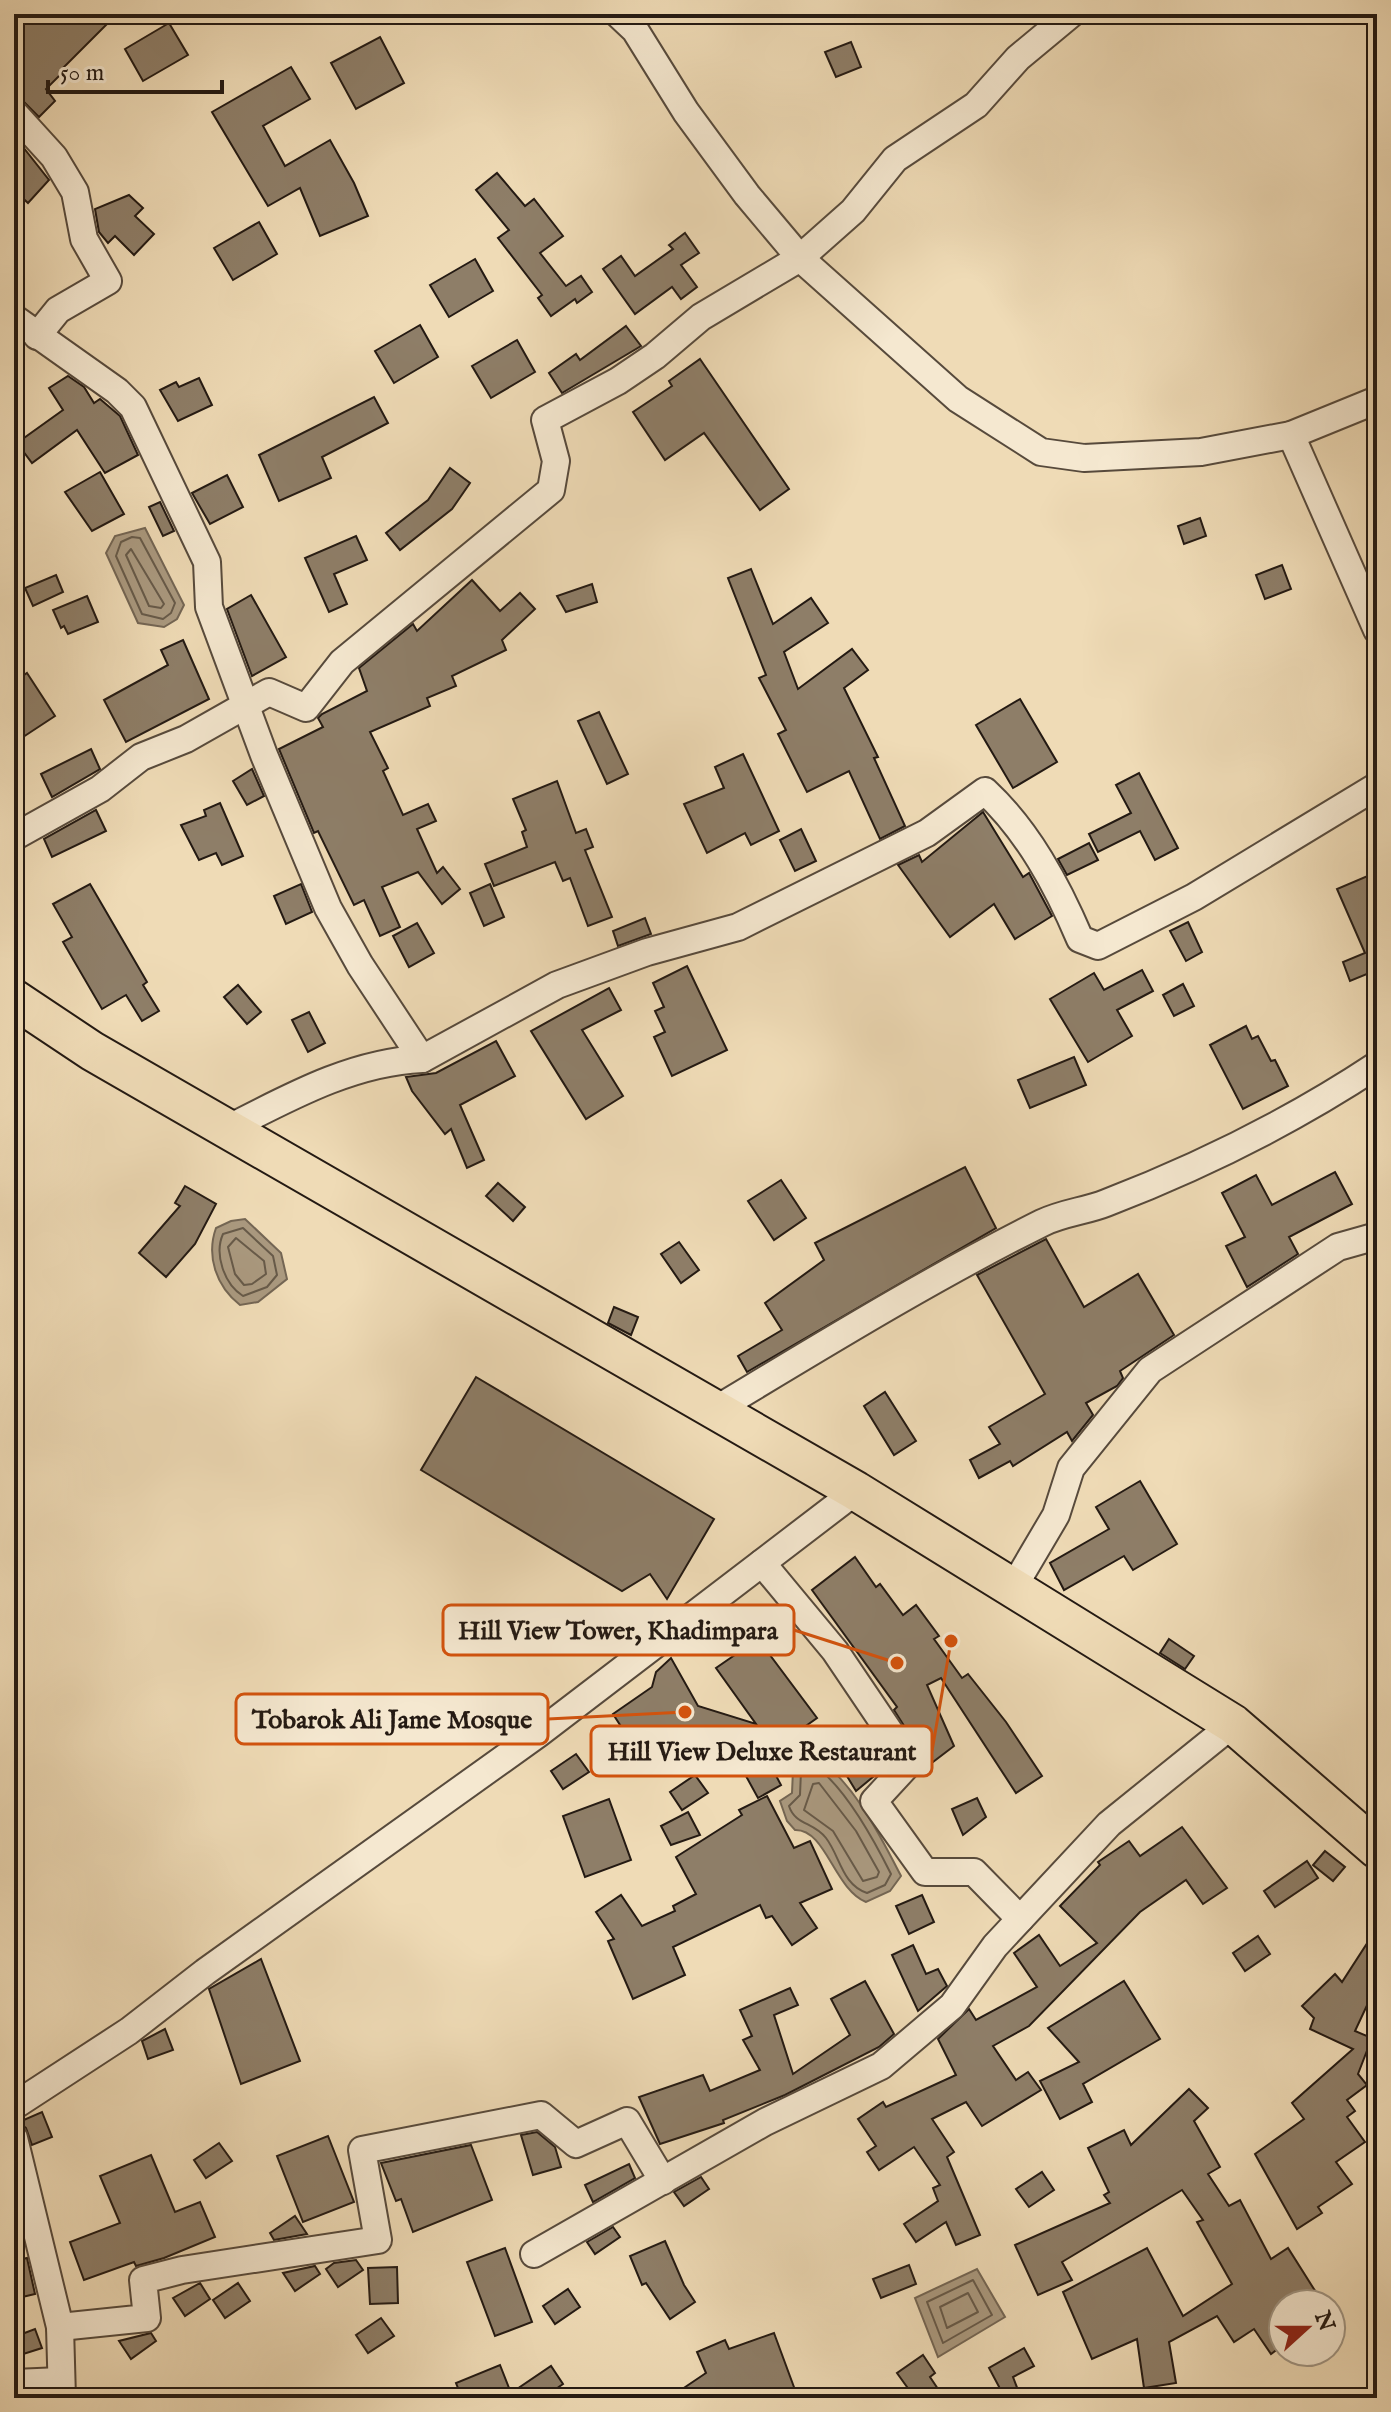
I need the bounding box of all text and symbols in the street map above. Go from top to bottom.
scale bar [48,44,222,94]
text: 50 m [60,58,104,89]
callout: Hill View Tower, Khadimpara [443,1605,794,1655]
text: Hill View Tower, Khadimpara [458,1615,779,1648]
callout: Tobarok Ali Jame Mosque [236,1694,548,1744]
text: Tobarok Ali Jame Mosque [251,1704,532,1737]
callout: Hill View Deluxe Restaurant [591,1726,932,1776]
text: Hill View Deluxe Restaurant [608,1736,917,1769]
north arrow [1267,2288,1347,2368]
text: N [1307,2307,1340,2335]

